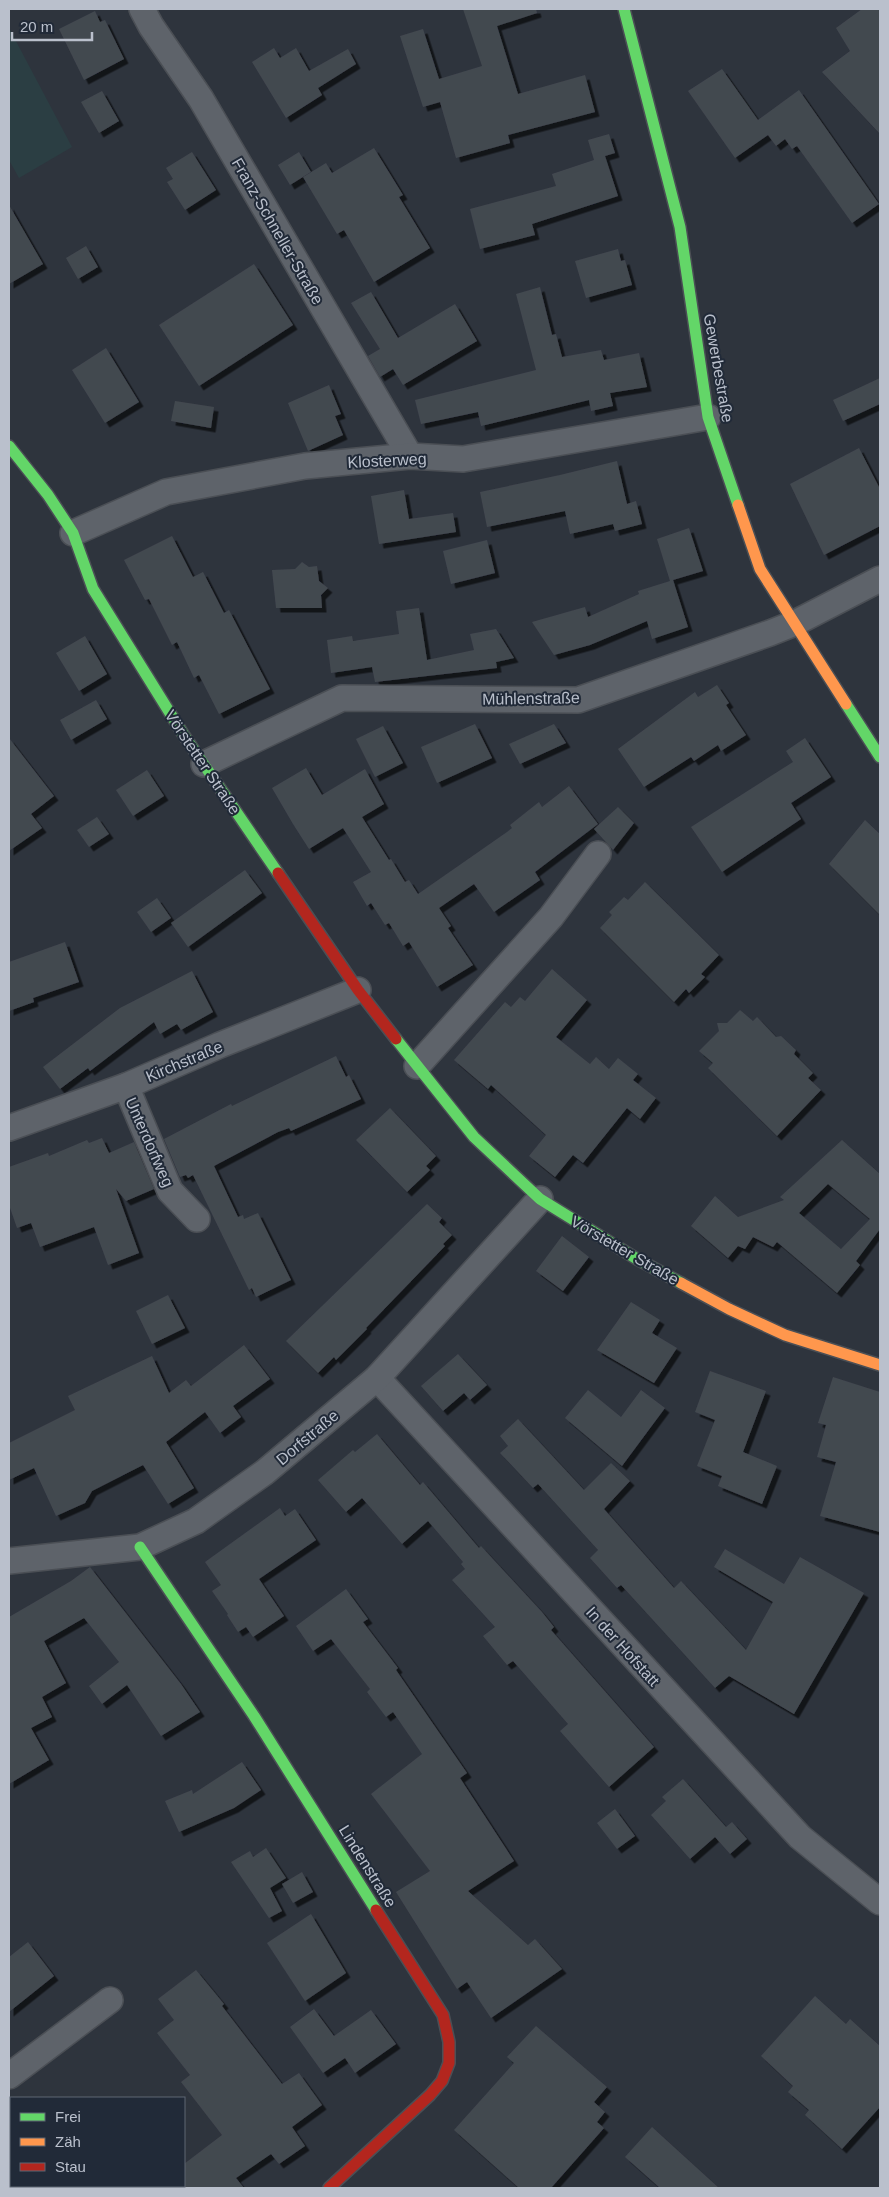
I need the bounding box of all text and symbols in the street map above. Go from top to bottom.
scale bar [12,10,92,42]
text: 20 m [20,18,53,35]
street label: Franz-Schneller-Straße [229,155,327,308]
street label: Gewerbestraße [701,312,736,424]
street label: Klosterweg [347,450,427,471]
street label: Mühlenstraße [482,689,580,708]
street label: Vörstetter Straße [161,707,244,818]
street label: Kirchstraße [143,1038,225,1085]
street label: Unterdorfweg [122,1095,177,1190]
street label: Vörstetter Straße [568,1213,682,1288]
street label: Dorfstraße [273,1407,342,1468]
street label: In der Hofstatt [583,1603,663,1690]
street label: Lindenstraße [336,1822,400,1910]
legend [10,2097,185,2187]
text: Frei [55,2108,81,2125]
text: Zäh [55,2133,81,2150]
text: Stau [55,2158,86,2175]

